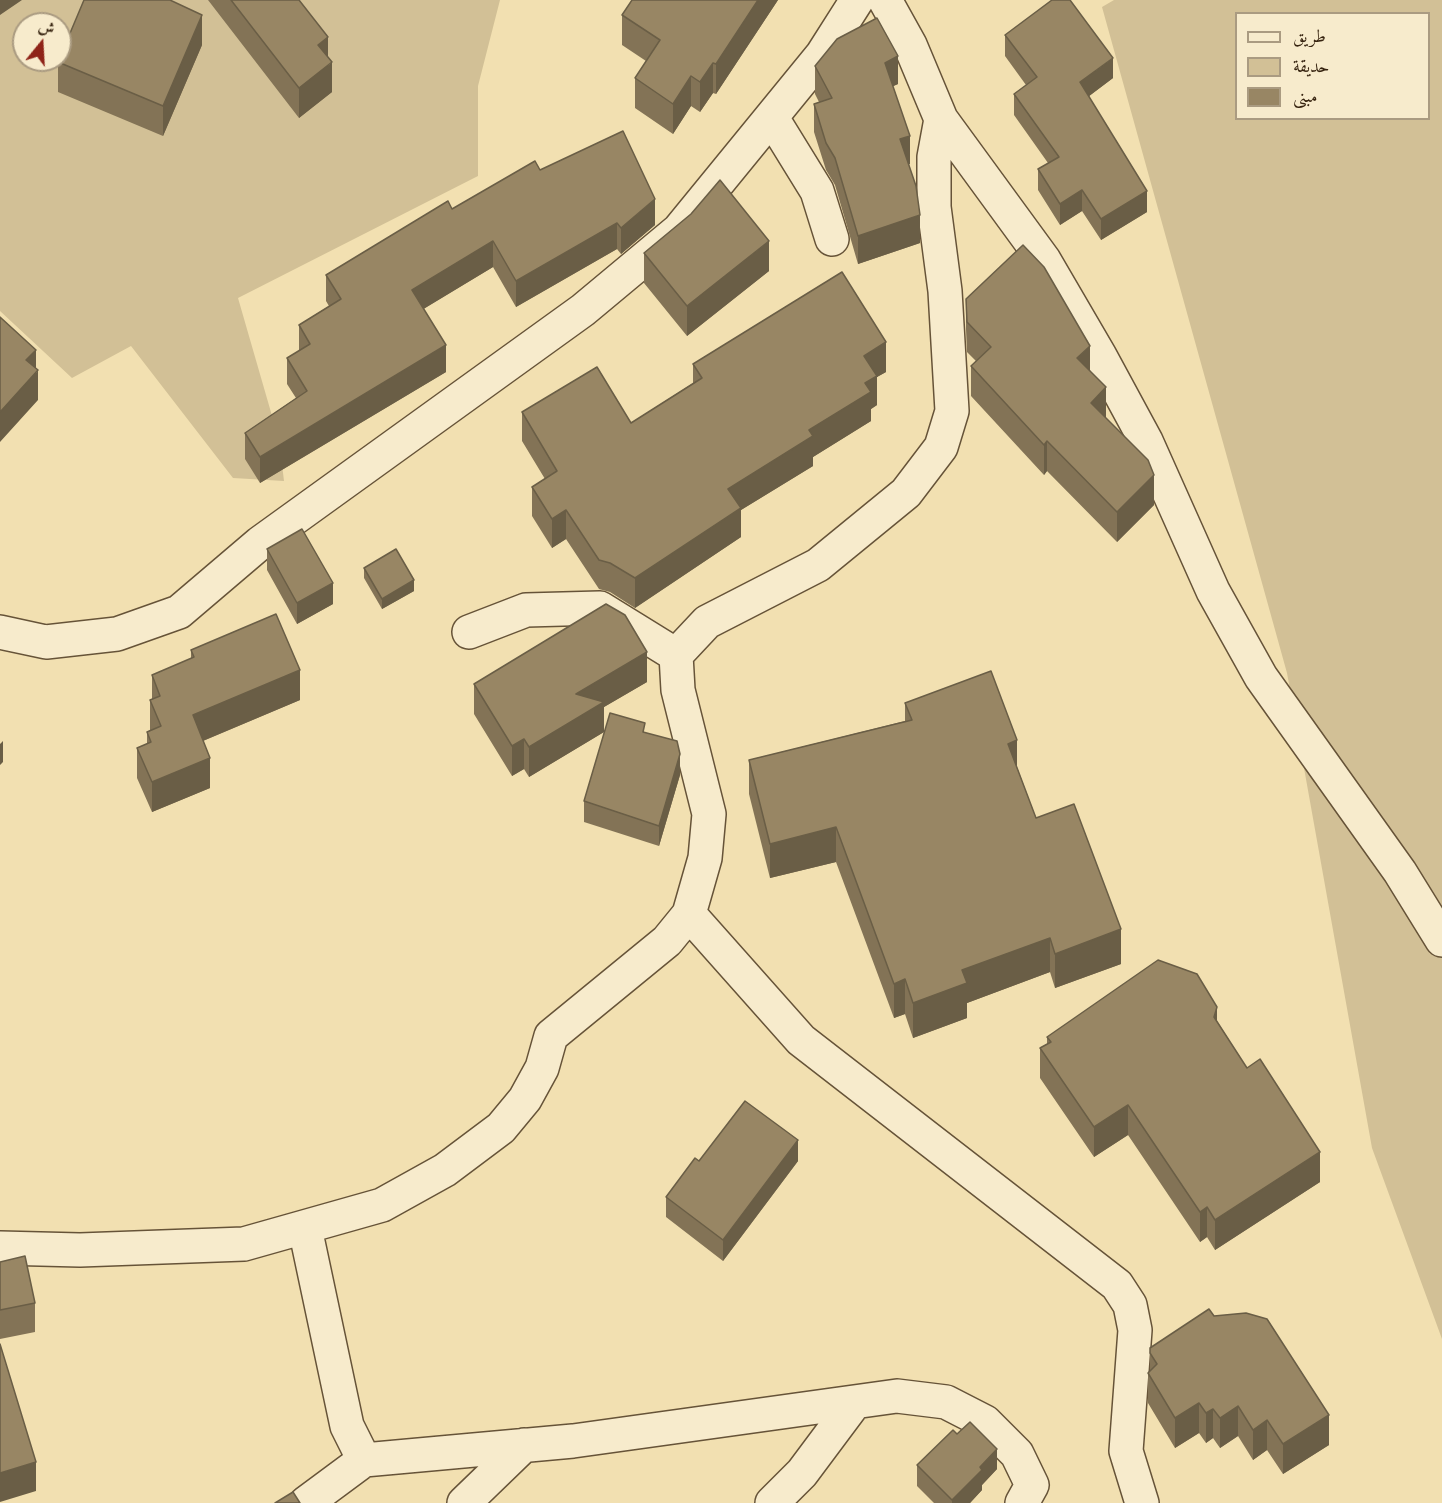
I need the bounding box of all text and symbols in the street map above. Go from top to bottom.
north arrow [12,12,72,72]
legend [1235,12,1430,120]
text: ش [36,13,58,41]
text: طريق [1293,22,1326,49]
text: حديقة [1293,52,1329,79]
text: مبنى [1293,82,1318,109]

